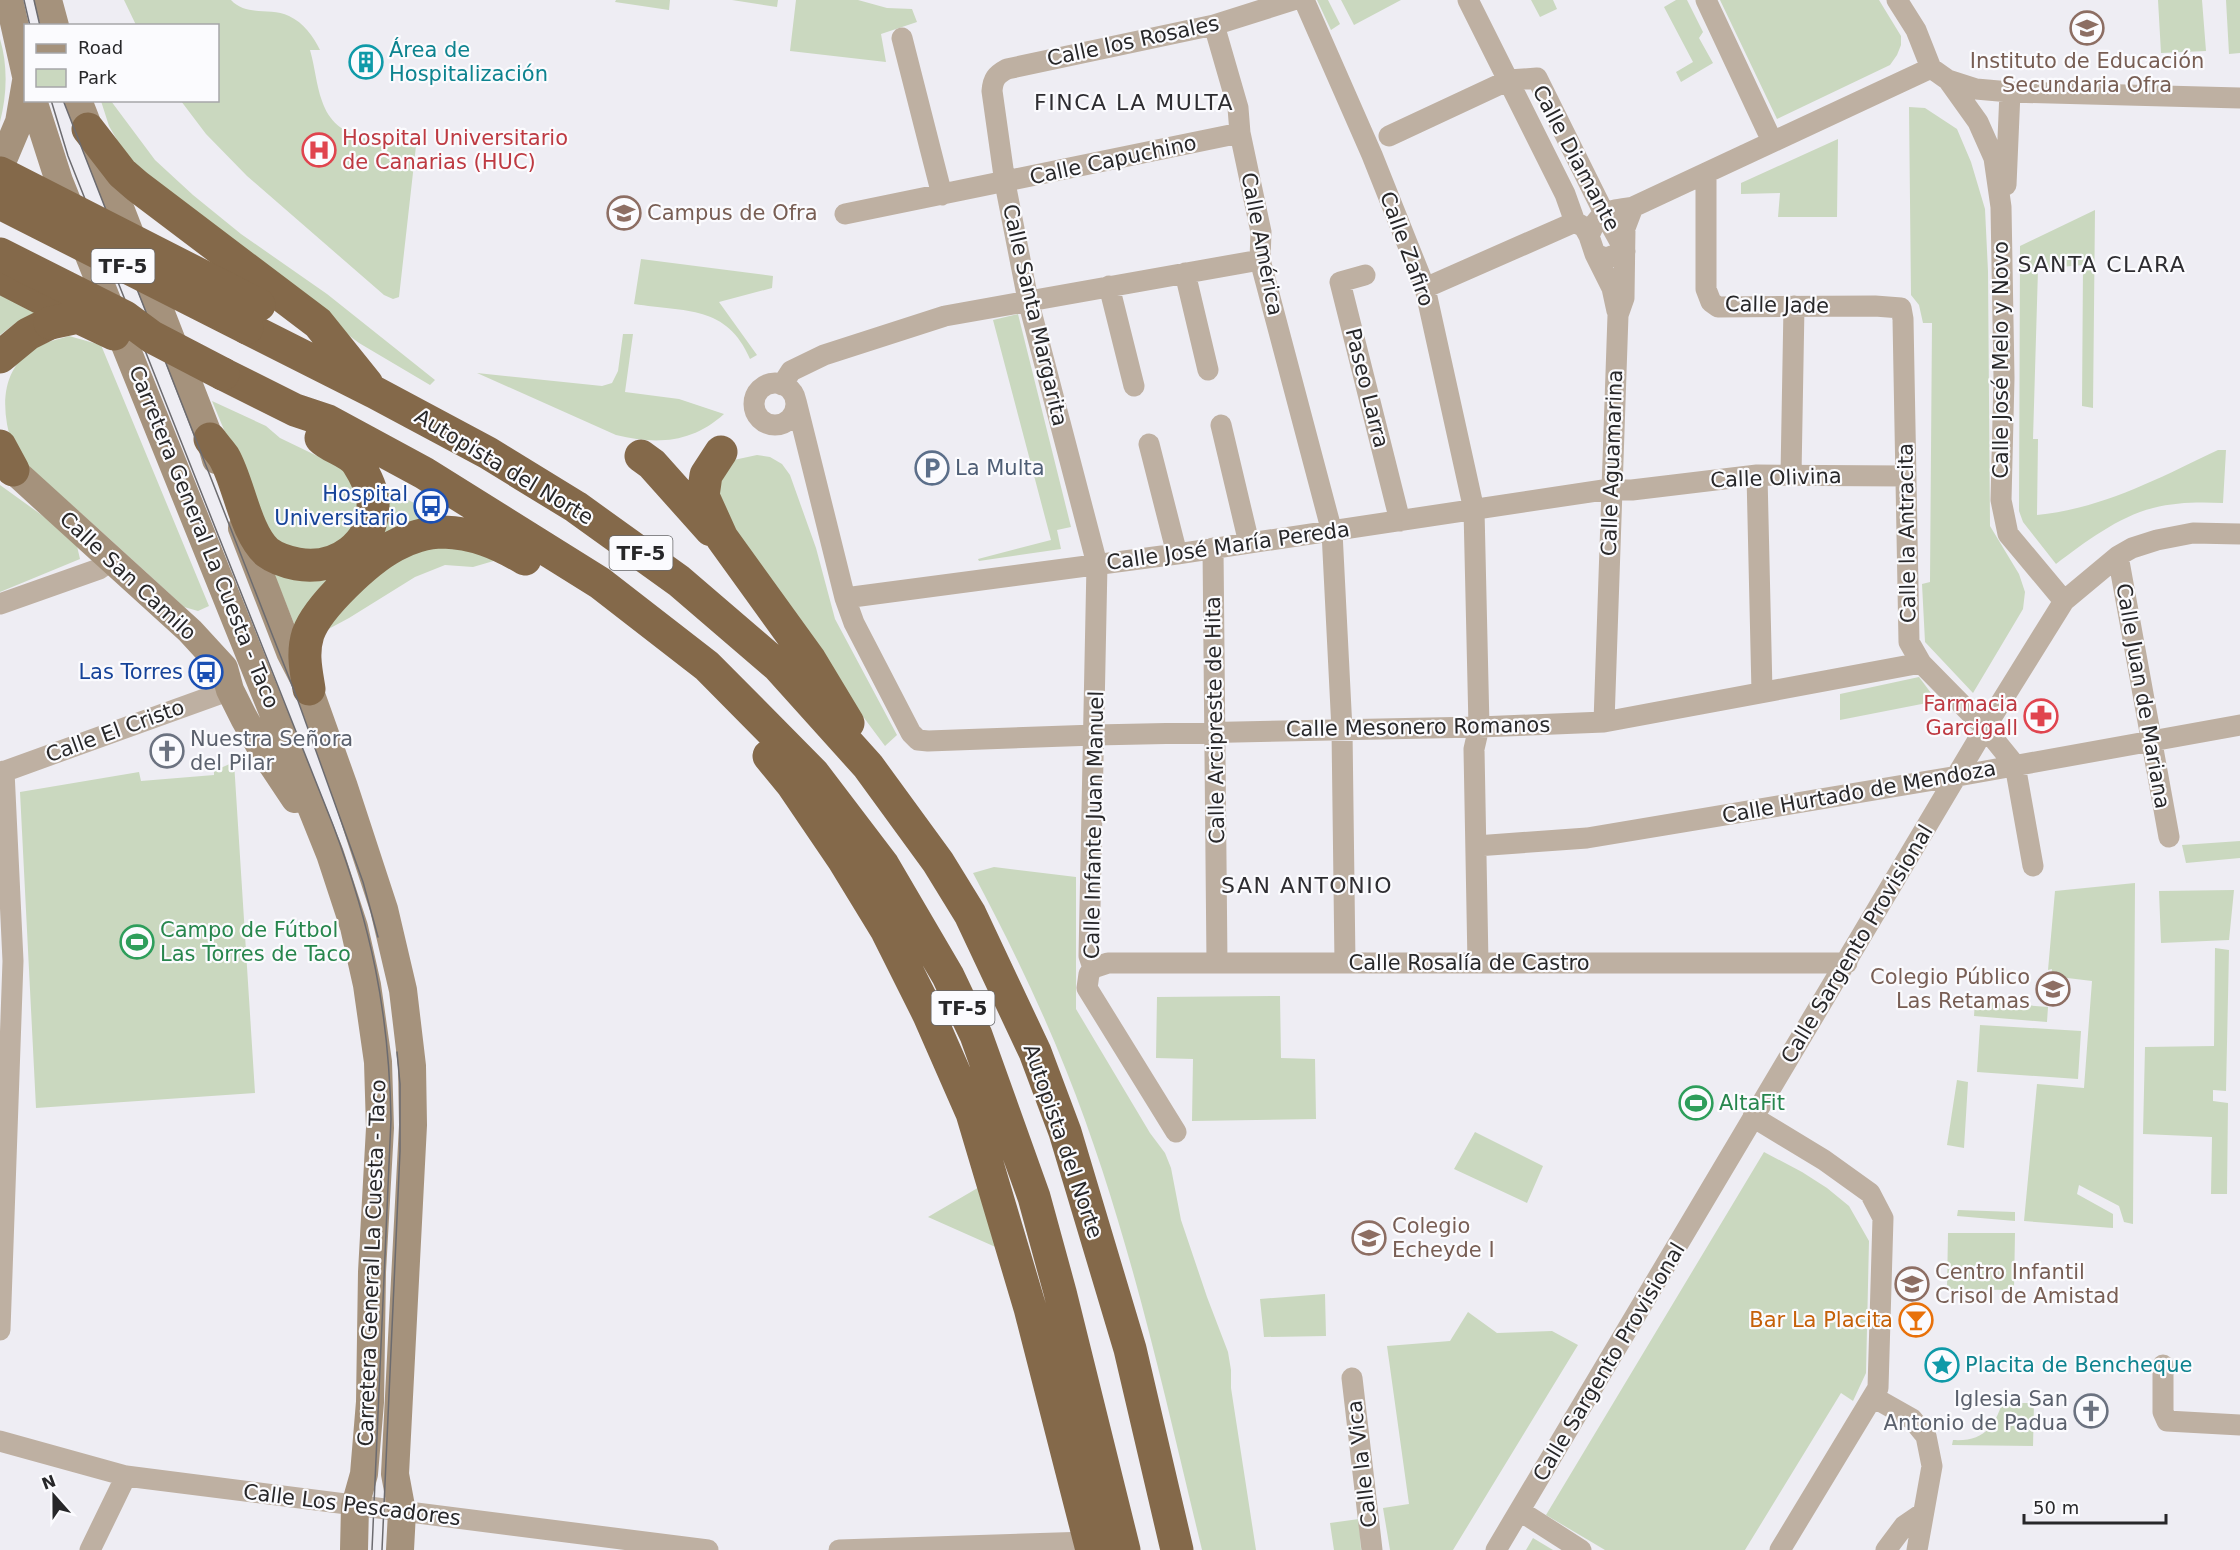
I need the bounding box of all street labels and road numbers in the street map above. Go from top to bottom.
street label: Calle los Rosales [1045,11,1221,71]
street label: Calle Diamante [1528,81,1624,235]
street label: Calle Capuchino [1027,131,1199,189]
street label: Calle América [1236,170,1288,318]
street label: Calle Zafiro [1375,188,1439,310]
street label: Calle Santa Margarita [998,202,1072,428]
street label: Calle José Melo y Novo [1989,241,2013,479]
road number: TF-5 [92,249,154,283]
street label: Calle Jade [1725,292,1829,318]
street label: Paseo Larra [1341,326,1393,450]
street label: Carretera General La Cuesta - Taco [124,362,284,712]
street label: Calle Aguamarina [1597,369,1627,557]
street label: Autopista del Norte [410,404,598,530]
street label: Calle la Antracita [1893,443,1921,623]
street label: Calle Olivina [1710,464,1842,492]
street label: Calle San Camilo [55,507,201,645]
street label: Calle José María Pereda [1105,517,1351,575]
road number: TF-5 [610,536,672,570]
street label: Calle Juan de Mariana [2111,581,2175,811]
street label: Calle Arcipreste de Hita [1201,596,1229,844]
street label: Calle Infante Juan Manuel [1080,691,1108,959]
street label: Calle El Cristo [42,695,188,767]
street label: Calle Mesonero Romanos [1286,713,1550,741]
street label: Calle Hurtado de Mendoza [1720,756,1998,828]
street label: Calle Sargento Provisional [1776,820,1938,1068]
street label: Calle Rosalía de Castro [1349,951,1589,975]
road number: TF-5 [932,991,994,1025]
street label: Autopista del Norte [1018,1041,1108,1241]
street label: Carretera General La Cuesta - Taco [354,1079,390,1447]
street label: Calle Sargento Provisional [1528,1238,1690,1486]
street label: Calle la Vica [1342,1399,1382,1529]
street label: Calle Los Pescadores [242,1480,462,1530]

